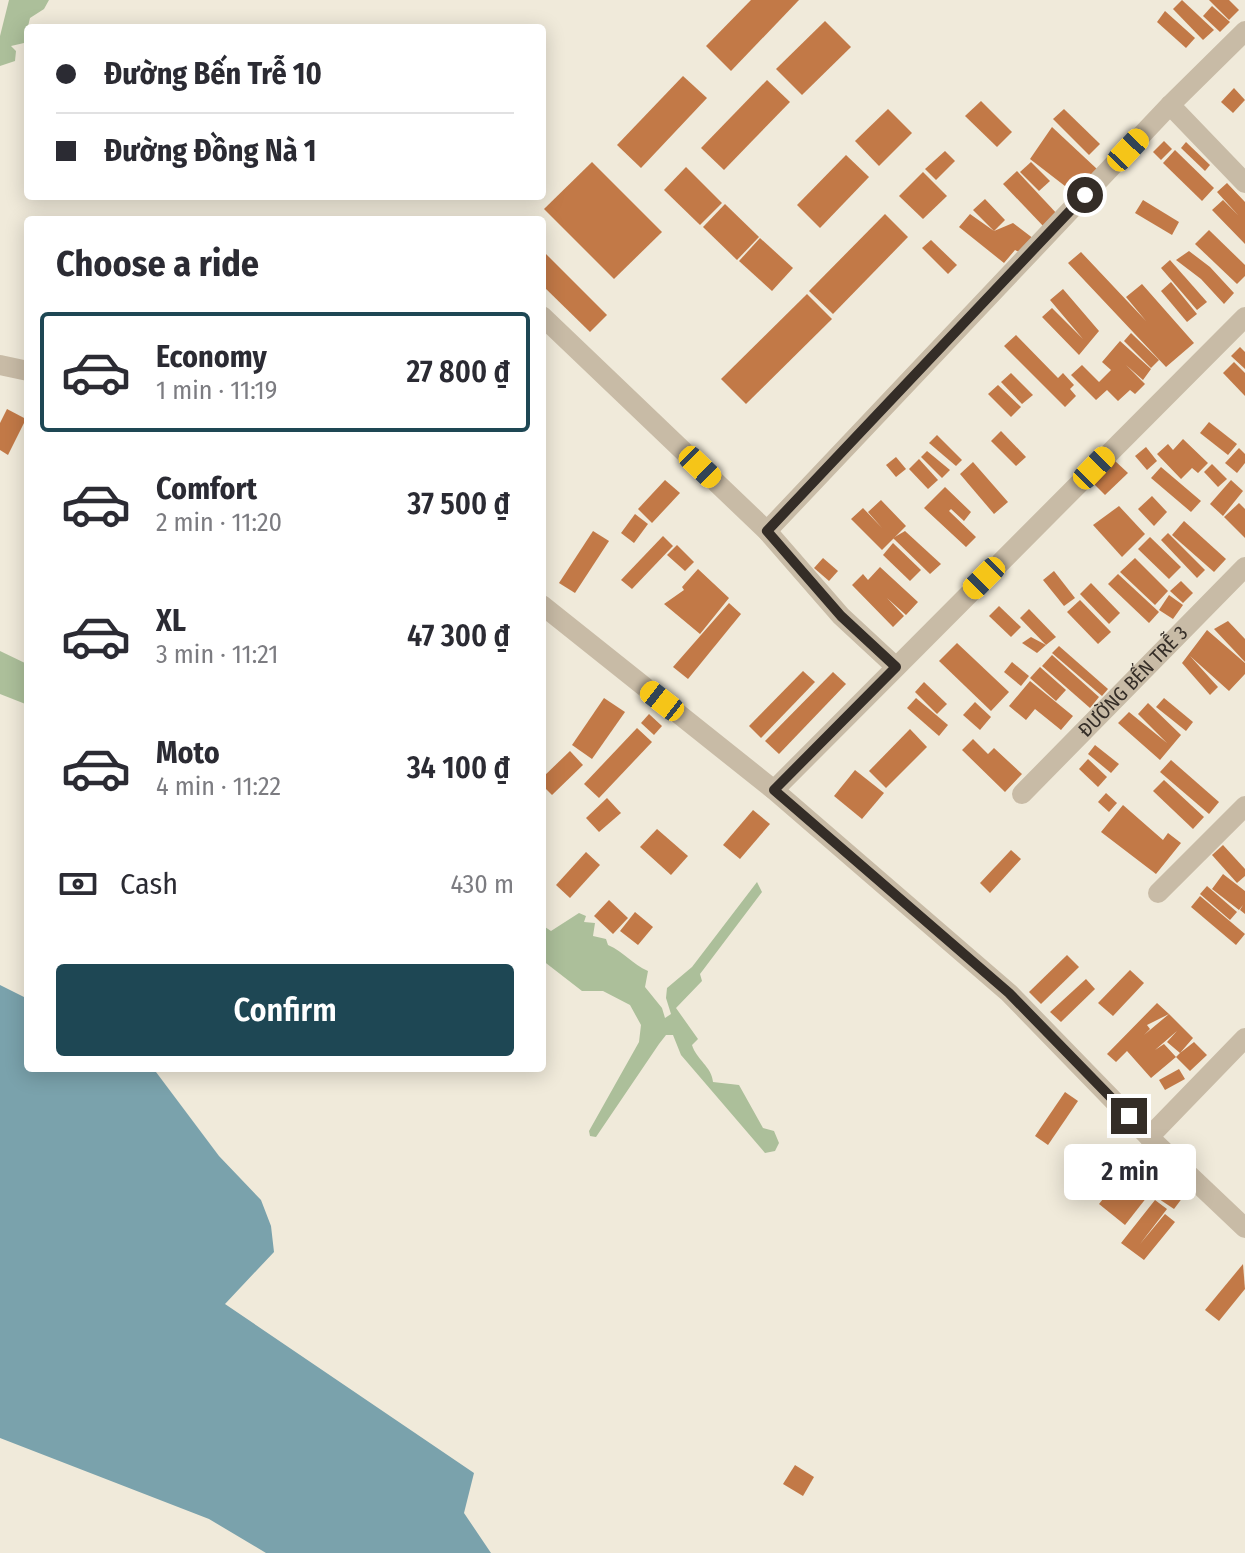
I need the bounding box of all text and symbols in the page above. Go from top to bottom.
text: Đường Bến Trễ 10 [104,56,322,92]
car [1103,124,1153,176]
text: Đường Đồng Nà 1 [104,133,317,169]
route start [1067,177,1103,213]
text: Choose a ride [56,242,259,286]
icon: car [60,336,132,408]
text: Economy [156,339,267,375]
text: 27 800 ₫ [406,354,510,390]
text: 1 min · 11:19 [156,375,277,406]
car [674,442,726,492]
car [1069,442,1119,494]
icon: car [60,468,132,540]
text: Comfort [156,471,257,507]
text: 37 500 ₫ [407,486,510,522]
text: 2 min · 11:20 [156,507,282,538]
car [959,553,1009,603]
icon: car [60,600,132,672]
text: XL [156,603,186,639]
text: 47 300 ₫ [407,618,510,654]
street label: ĐƯỜNG BẾN TRỄ 3 [1073,621,1192,742]
text: 3 min · 11:21 [156,639,278,670]
car [636,677,688,725]
icon: car [60,732,132,804]
text: Moto [156,735,220,771]
text: 34 100 ₫ [407,750,510,786]
text: 4 min · 11:22 [156,771,281,802]
icon: cash [56,862,100,906]
text: Cash [120,866,178,902]
text: 430 m [450,869,514,900]
button: Confirm [56,964,514,1056]
route end [1111,1098,1147,1134]
callout: 2 min [1063,1144,1195,1200]
text: 2 min [1101,1156,1159,1187]

